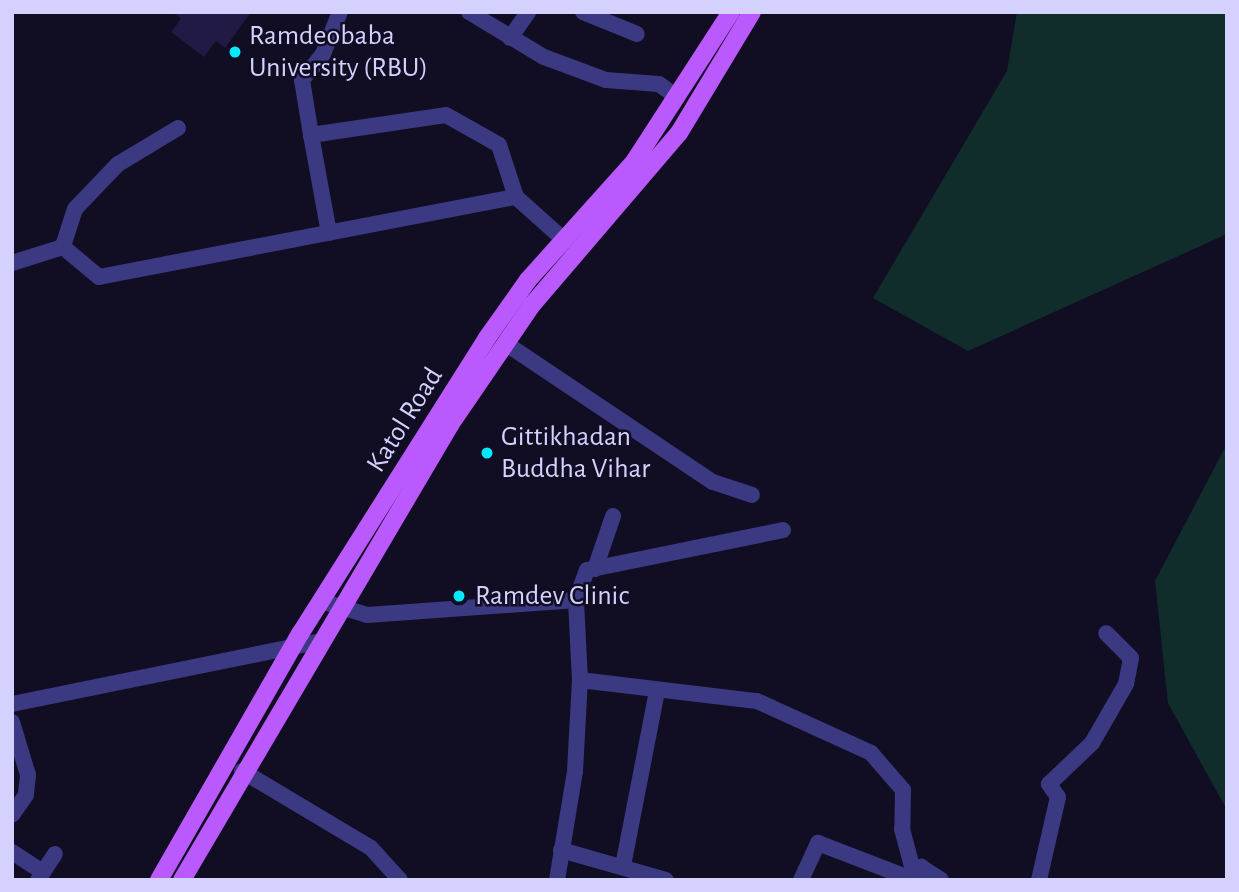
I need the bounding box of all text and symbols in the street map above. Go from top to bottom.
place label: Ramdeobaba University (RBU) [249,19,428,85]
marker: Ramdeobaba University (RBU) [227,44,243,60]
street label: Katol Road [360,361,450,479]
place label: Gittikhadan Buddha Vihar [501,420,650,486]
marker: Gittikhadan Buddha Vihar [479,445,495,461]
place label: Ramdev Clinic [475,579,629,613]
marker: Ramdev Clinic [449,586,469,606]

